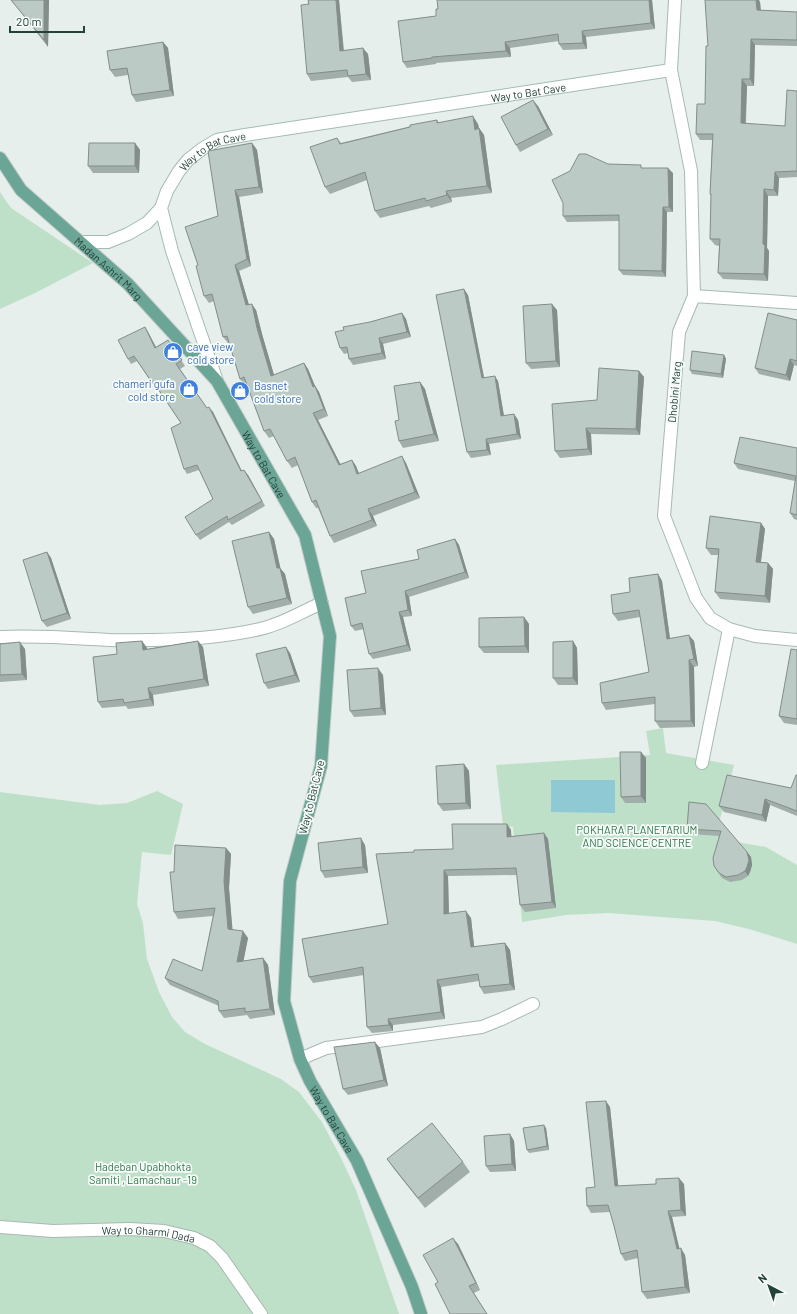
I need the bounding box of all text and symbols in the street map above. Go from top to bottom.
scale bar [10,8,84,34]
text: 20 m [16,14,42,28]
street label: Way to Bat Cave [490,80,567,104]
street label: Way to Bat Cave [176,128,247,173]
street label: Madan Ashrit Marg [72,234,146,303]
place label: cave view cold store [187,340,234,366]
shop icon: cave view cold store [162,341,184,363]
street label: Dhobini Marg [665,361,683,423]
place label: chameri gufa cold store [113,377,175,403]
shop icon: chameri gufa cold store [178,378,200,400]
place label: Basnet cold store [254,379,301,405]
shop icon: Basnet cold store [229,380,251,402]
street label: Way to Bat Cave [240,428,289,500]
street label: Way to Bat Cave [296,759,326,835]
park label: POKHARA PLANETARIUM AND SCIENCE CENTRE [577,823,697,849]
street label: Way to Bat Cave [308,1083,357,1155]
park label: Hadeban Upabhokta Samiti , Lamachaur -19 [89,1160,197,1186]
street label: Way to Gharmi Dada [101,1222,197,1245]
north arrow [749,1266,789,1306]
text: N [755,1271,769,1285]

